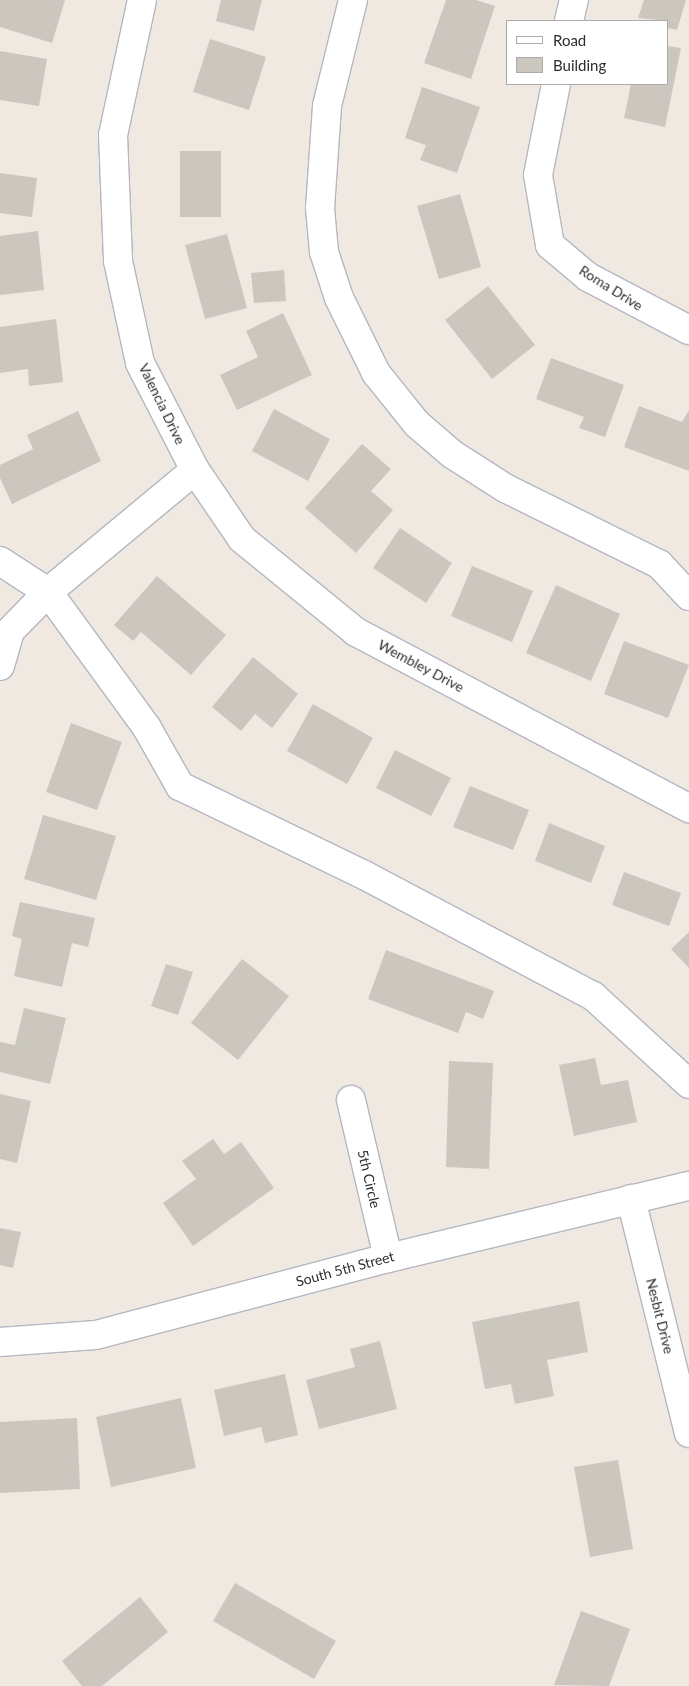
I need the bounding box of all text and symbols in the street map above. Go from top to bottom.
legend [507,20,669,85]
text: Road [553,31,586,49]
text: Building [553,56,606,74]
street label: Roma Drive [576,262,646,314]
street label: Valencia Drive [135,361,189,447]
street label: Wembley Drive [375,636,467,696]
street label: 5th Circle [354,1148,384,1210]
street label: South 5th Street [294,1248,396,1290]
street label: Nesbit Drive [643,1277,677,1355]

